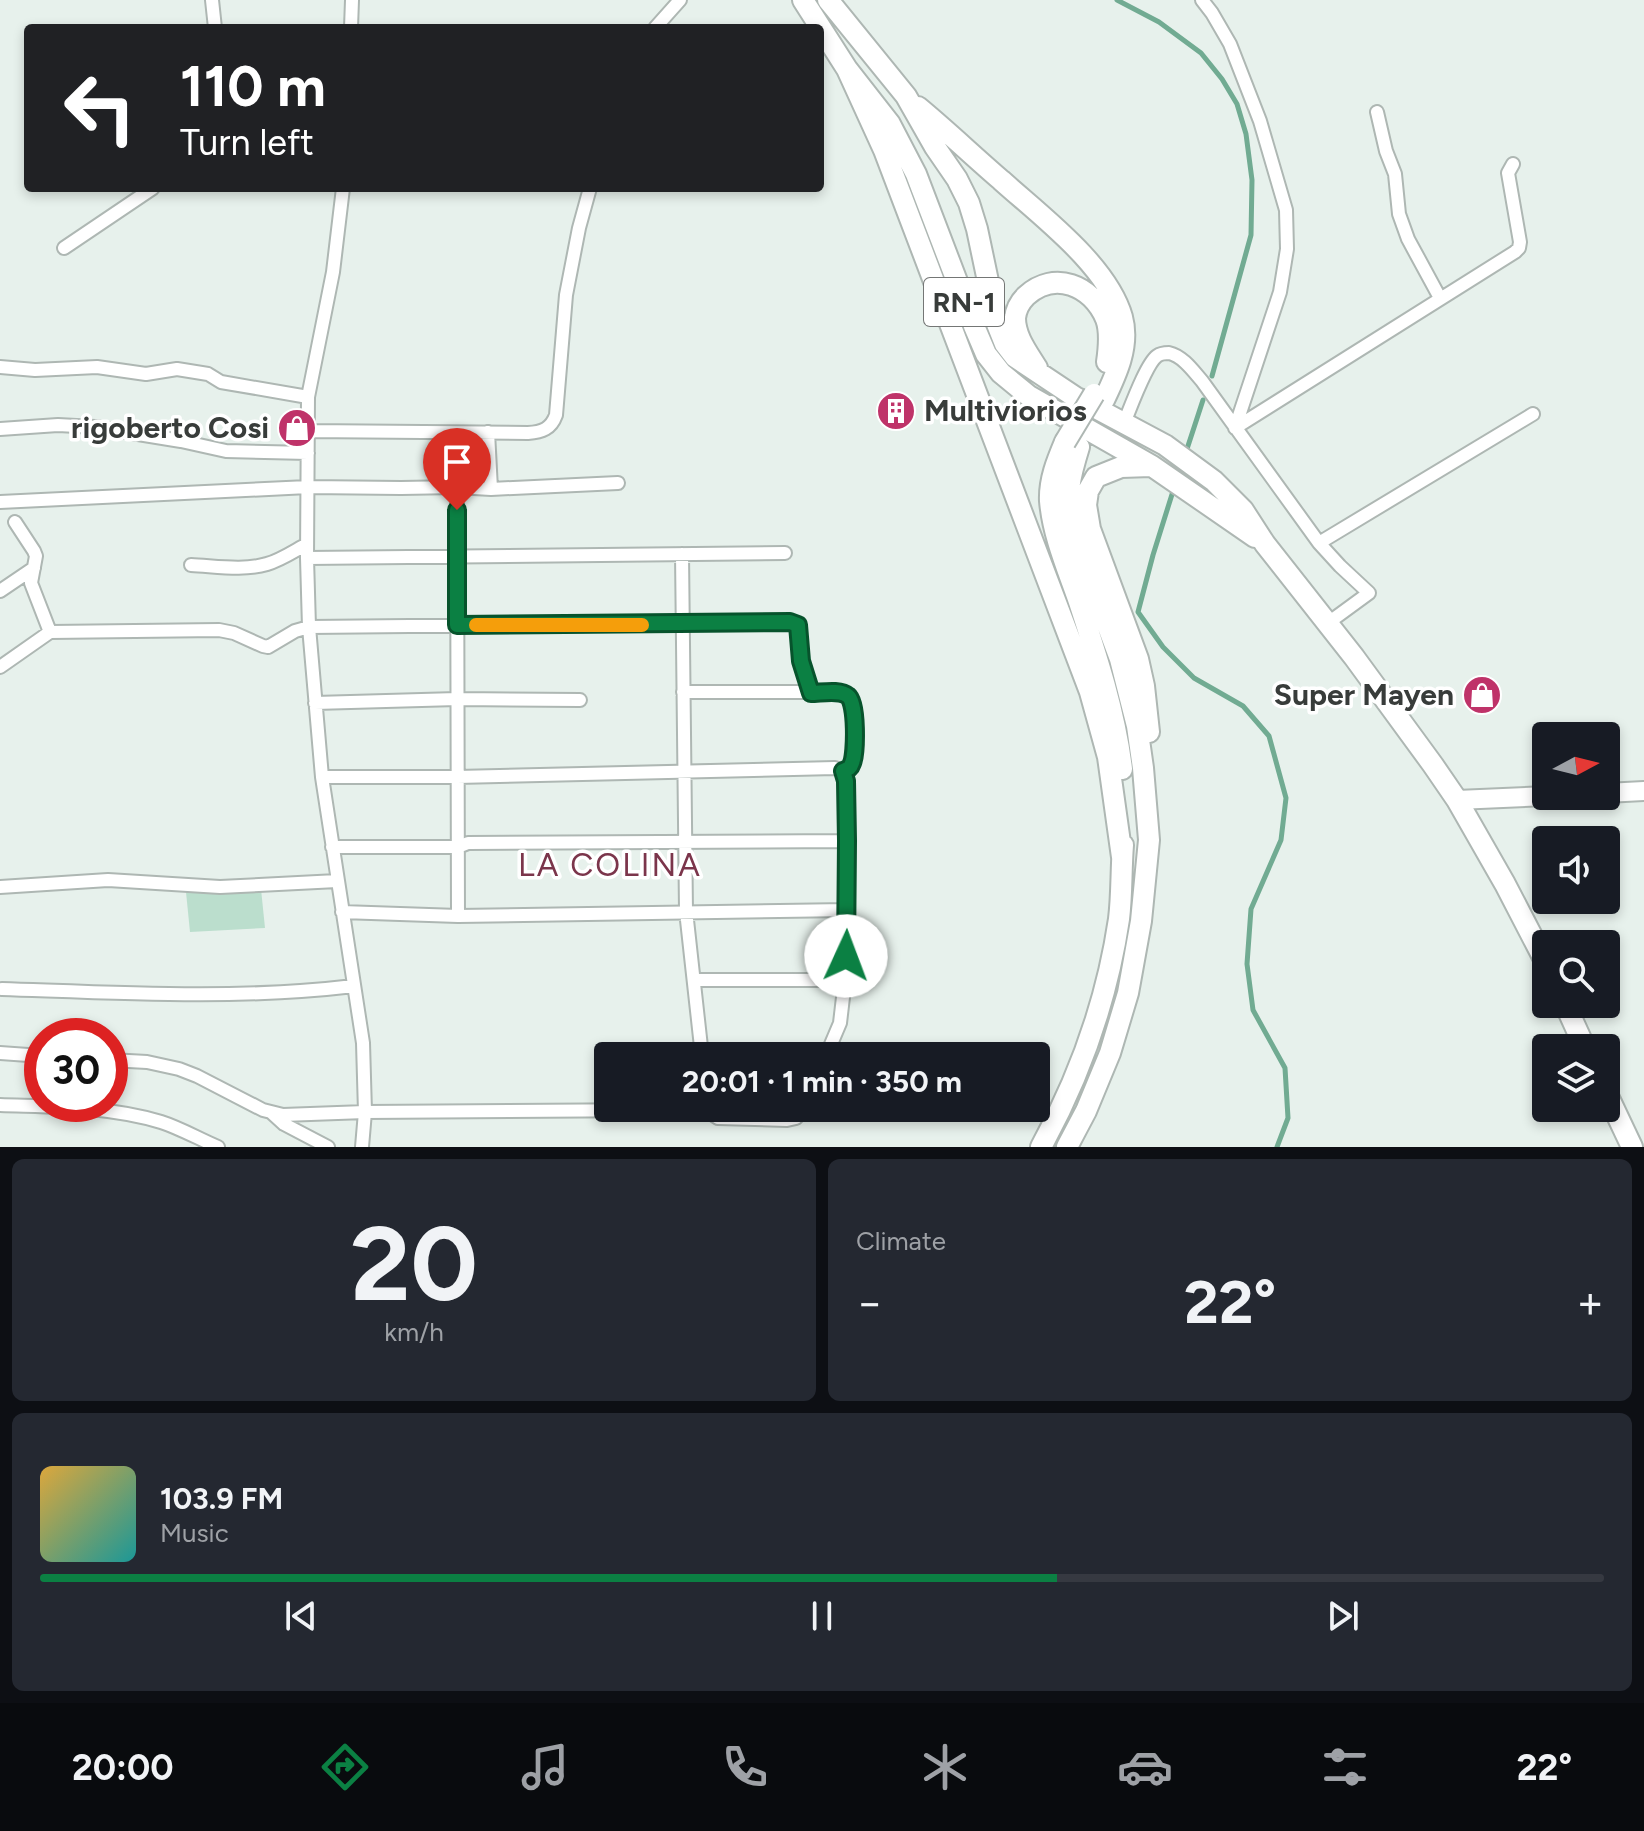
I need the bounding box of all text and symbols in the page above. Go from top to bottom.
text: 110 m [180,53,326,120]
icon: left [48,56,152,160]
text: Turn left [180,121,314,164]
road number: RN-1 [924,278,1004,326]
building icon: Multiviorios [875,390,917,432]
place label: Multiviorios [924,392,1087,429]
shop icon: rigoberto Cosi [276,407,318,449]
place label: rigoberto Cosi [71,409,269,446]
pin [423,428,491,510]
icon: arrive [435,440,479,484]
shop icon: Super Mayen [1461,674,1503,716]
place label: Super Mayen [1274,676,1454,713]
north arrow [1532,722,1620,810]
map controls [1532,722,1620,1122]
button: sound [1532,826,1620,914]
district label: LA COLINA [518,846,702,884]
position arrow [804,914,888,998]
button: search [1532,930,1620,1018]
speed limit sign: 30 [24,1018,128,1122]
button: layers [1532,1034,1620,1122]
text: 20:01 · 1 min · 350 m [682,1063,962,1100]
text: 20 [350,1201,478,1326]
text: Climate [856,1225,946,1257]
text: 22° [1184,1266,1276,1338]
text: − [856,1276,883,1329]
text: + [1577,1276,1604,1329]
text: km/h [384,1316,444,1348]
text: 103.9 FM [160,1480,283,1517]
text: Music [160,1517,229,1549]
icon: previous [279,1594,323,1638]
icon: pause [800,1594,844,1638]
icon: next [1321,1594,1365,1638]
icon: directions [317,1739,373,1795]
icon: music [517,1739,573,1795]
icon: phone [717,1739,773,1795]
icon: climate [917,1739,973,1795]
icon: car [1117,1739,1173,1795]
icon: filters [1317,1739,1373,1795]
text: 20:00 [72,1746,174,1789]
text: 22° [1517,1746,1572,1789]

